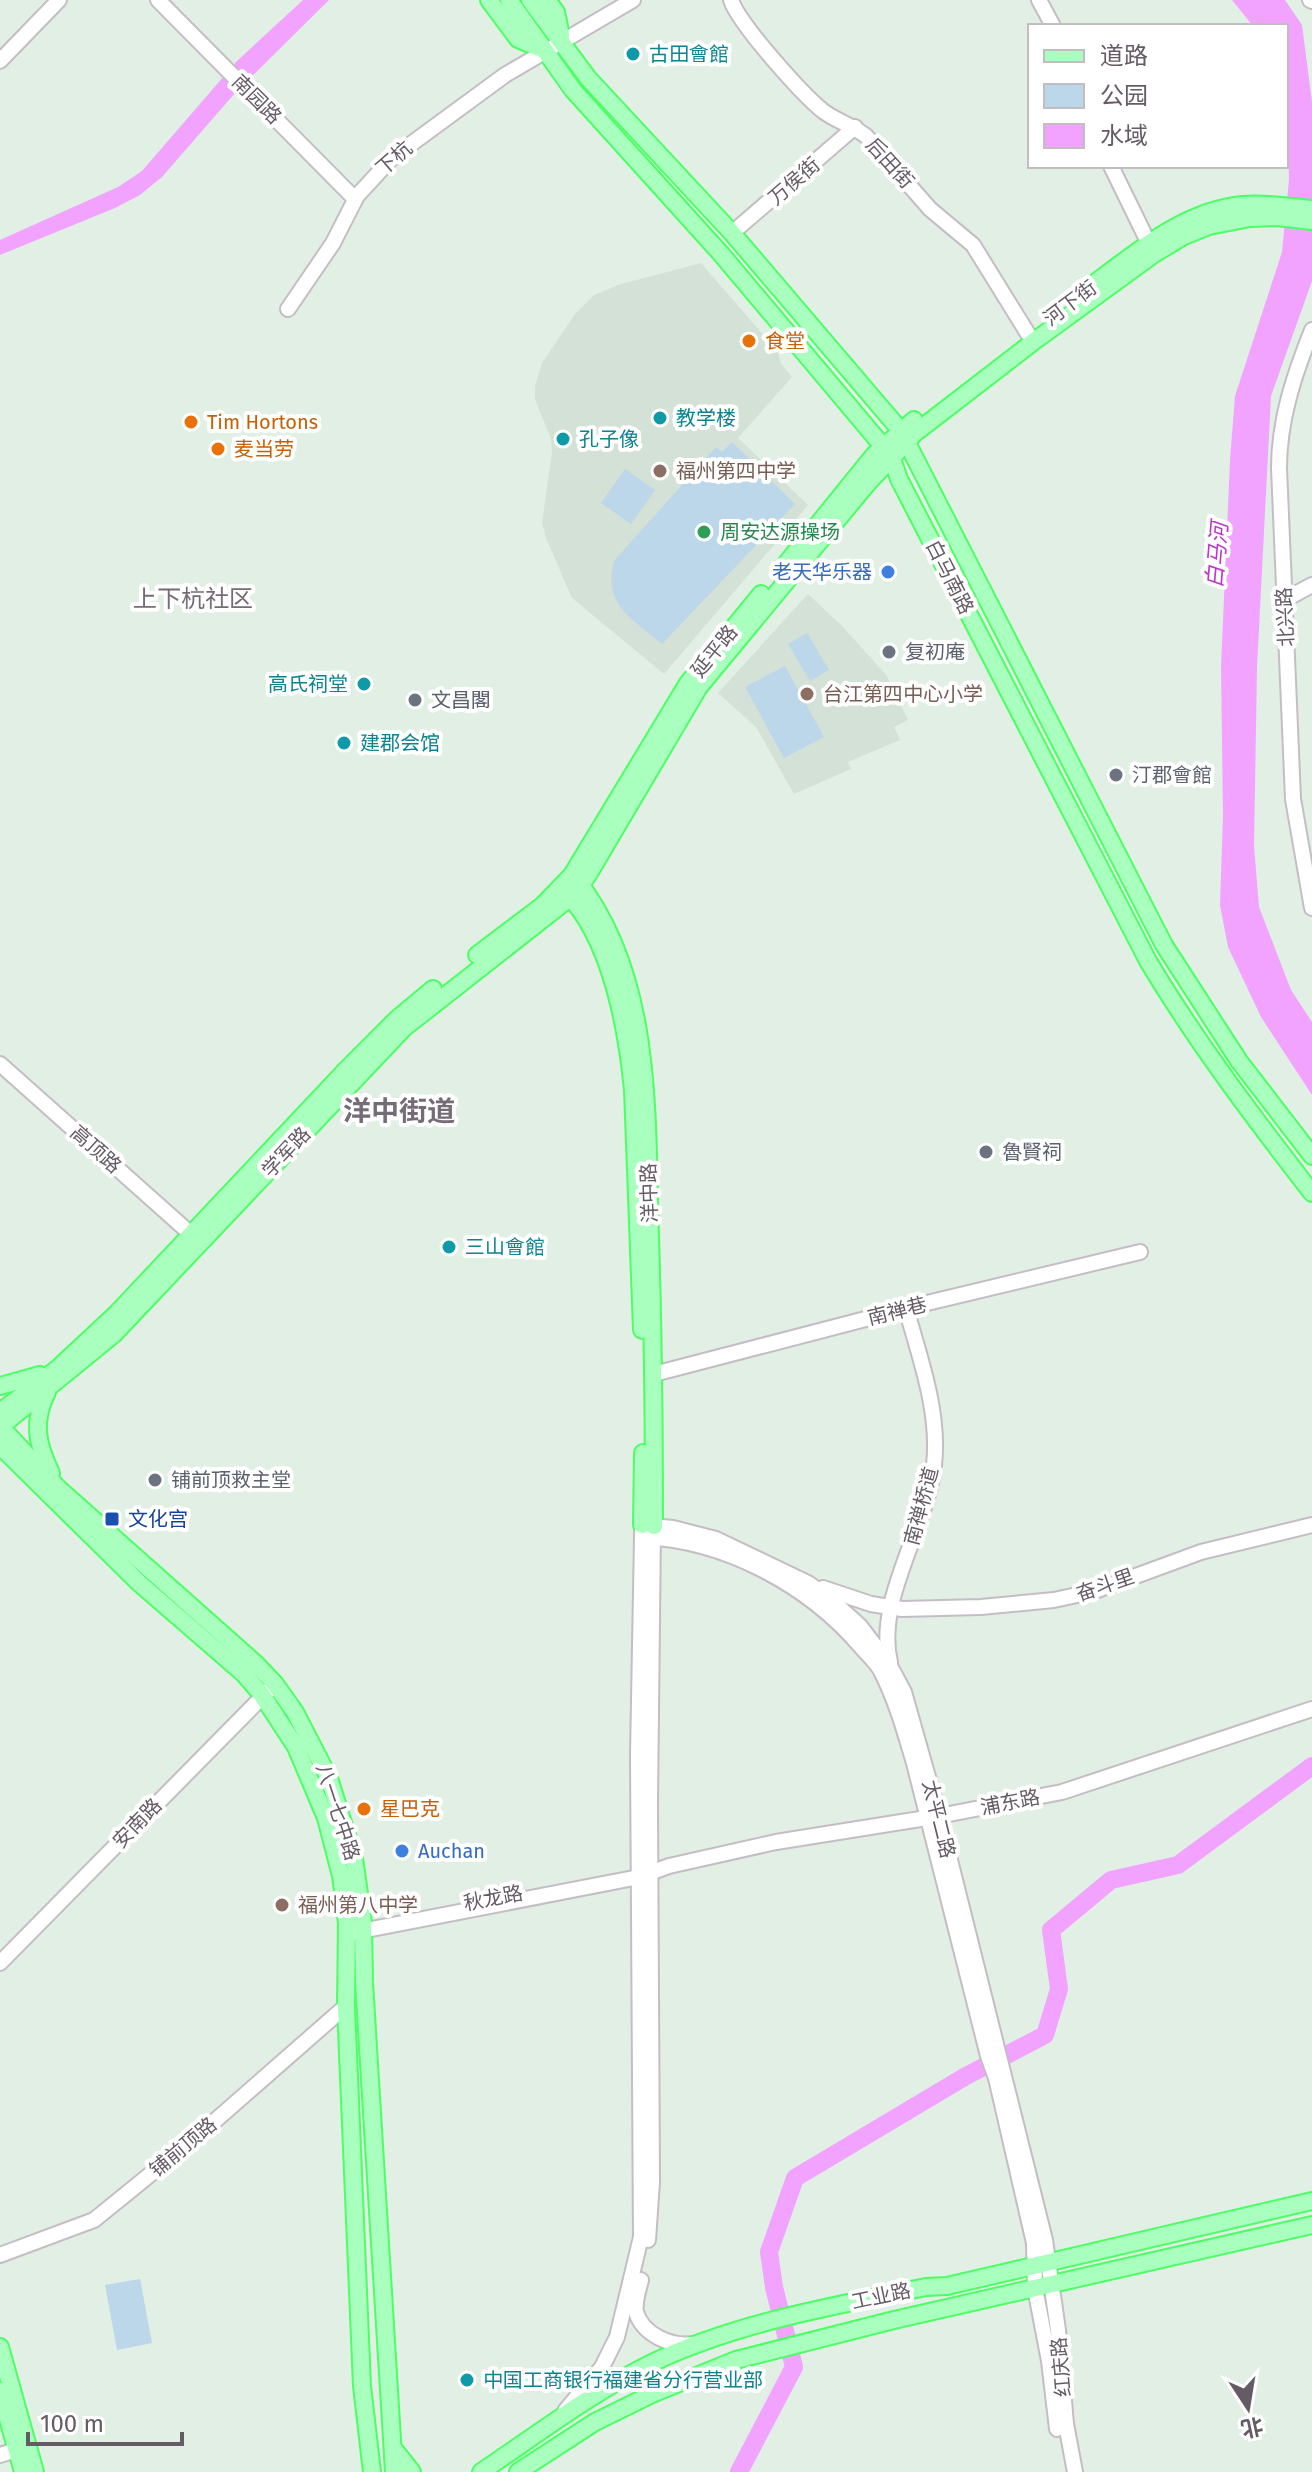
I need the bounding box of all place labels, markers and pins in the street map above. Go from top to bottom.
place label: 古田會館 [649,42,729,66]
marker: 古田會館 [624,45,642,63]
place label: 食堂 [765,329,805,353]
marker: 食堂 [740,332,758,350]
place label: 教学楼 [676,406,736,430]
marker: 教学楼 [651,409,669,427]
place label: Tim Hortons [207,410,318,434]
marker: Tim Hortons [182,413,200,431]
place label: 孔子像 [579,427,639,451]
marker: 孔子像 [554,430,572,448]
place label: 麦当劳 [234,437,294,461]
marker: 麦当劳 [209,440,227,458]
place label: 福州第四中学 [676,459,796,483]
marker: 福州第四中学 [651,462,669,480]
place label: 周安达源操场 [720,520,840,544]
marker: 周安达源操场 [695,523,713,541]
place label: 老天华乐器 [772,560,872,584]
marker: 老天华乐器 [879,563,897,581]
place label: 复初庵 [905,640,965,664]
marker: 复初庵 [880,643,898,661]
place label: 高氏祠堂 [268,672,348,696]
marker: 高氏祠堂 [355,675,373,693]
place label: 台江第四中心小学 [823,682,983,706]
marker: 台江第四中心小学 [798,685,816,703]
place label: 文昌閣 [431,688,491,712]
marker: 文昌閣 [406,691,424,709]
place label: 建郡会馆 [360,731,440,755]
marker: 建郡会馆 [335,734,353,752]
place label: 汀郡會館 [1132,763,1212,787]
marker: 汀郡會館 [1107,766,1125,784]
place label: 魯賢祠 [1002,1140,1062,1164]
marker: 魯賢祠 [977,1143,995,1161]
place label: 三山會館 [465,1235,545,1259]
marker: 三山會館 [440,1238,458,1256]
place label: 铺前顶救主堂 [171,1468,291,1492]
marker: 铺前顶救主堂 [146,1471,164,1489]
place label: 文化宫 [128,1507,188,1531]
marker: 文化宫 [103,1510,121,1528]
place label: 星巴克 [380,1797,440,1821]
marker: 星巴克 [355,1800,373,1818]
place label: Auchan [418,1839,485,1863]
marker: Auchan [393,1842,411,1860]
place label: 福州第八中学 [298,1893,418,1917]
marker: 福州第八中学 [273,1896,291,1914]
place label: 中国工商银行福建省分行营业部 [483,2368,763,2392]
marker: 中国工商银行福建省分行营业部 [458,2371,476,2389]

